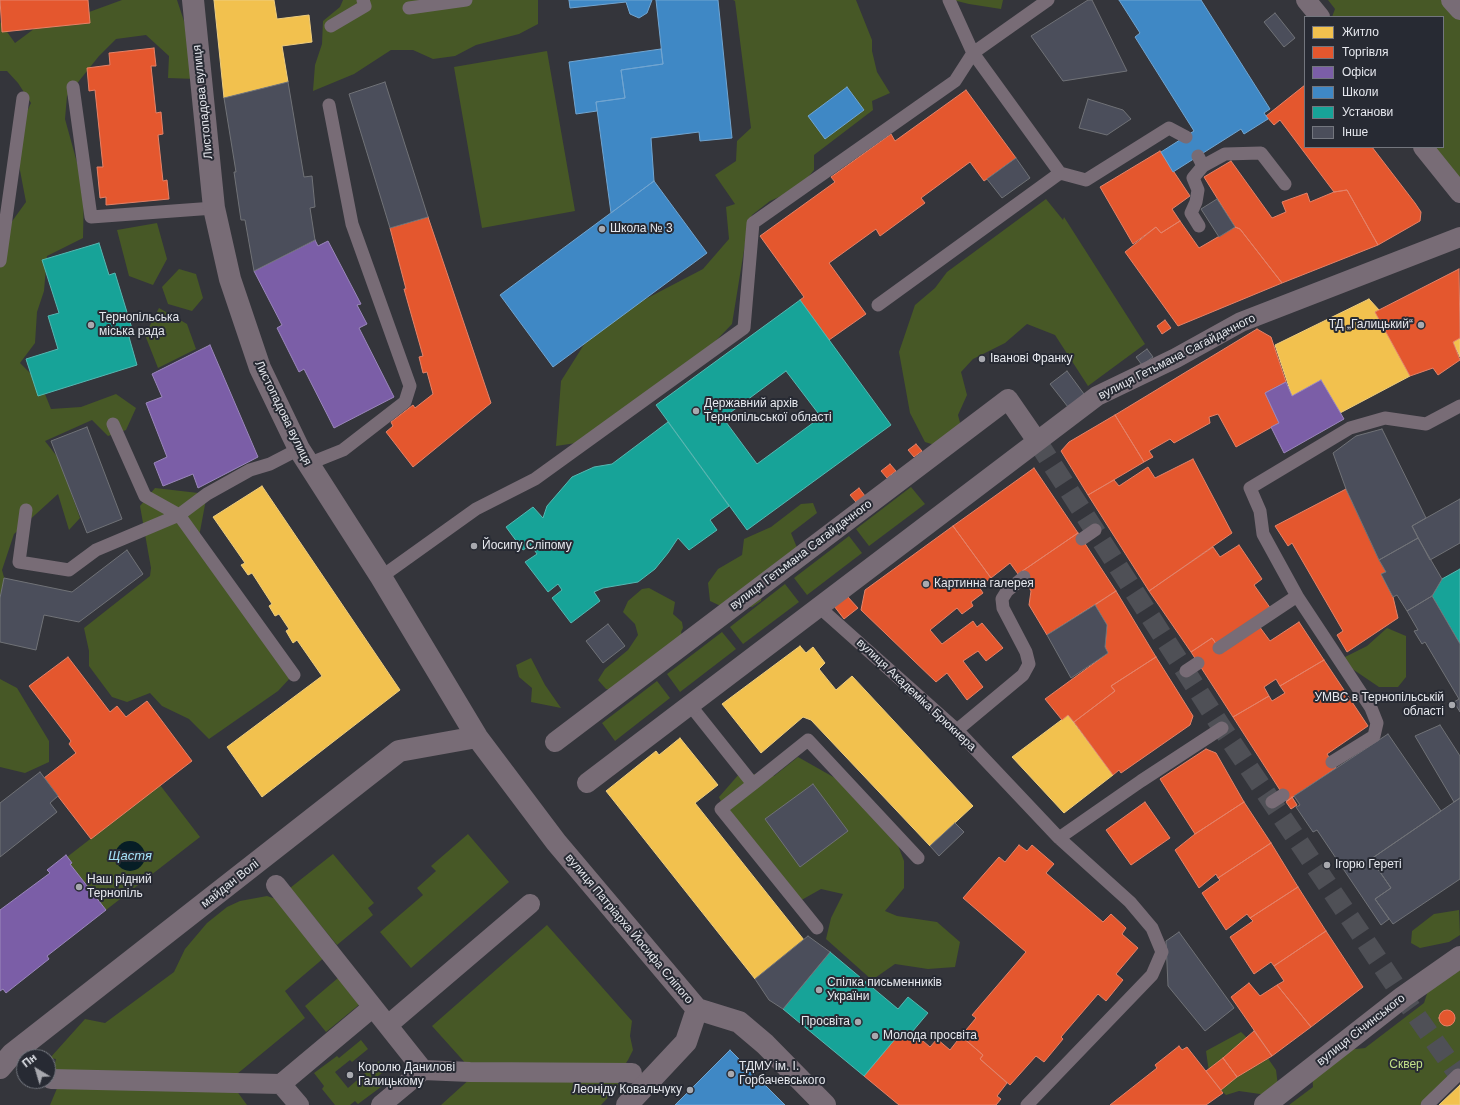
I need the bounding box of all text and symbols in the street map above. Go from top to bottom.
legend [1304,16,1444,148]
text: Житло [1342,25,1379,39]
street label: Листопадова вулиця [190,44,216,160]
text: Торгівля [1342,45,1388,59]
text: Офіси [1342,65,1377,79]
text: Школи [1342,85,1379,99]
text: Установи [1342,105,1393,119]
text: Інше [1342,125,1368,139]
place label: Школа № 3 [610,222,673,236]
marker: Школа № 3 [597,224,607,234]
place label: Тернопільська міська рада [99,311,179,339]
street label: вулиця Гетьмана Сагайдачного [1096,311,1258,403]
place label: ТД „Галицький“ [1329,318,1413,332]
marker: Тернопільська міська рада [86,320,96,330]
marker: ТД „Галицький“ [1416,320,1426,330]
place label: Іванові Франку [990,352,1072,366]
marker: Іванові Франку [977,354,987,364]
street label: Листопадова вулиця [251,358,315,468]
place label: Державний архів Тернопільської області [704,397,832,425]
marker: Державний архів Тернопільської області [691,406,701,416]
street label: вулиця Гетьмана Сагайдачного [727,497,875,613]
place label: Йосипу Сліпому [482,539,572,553]
marker: Йосипу Сліпому [469,541,479,551]
place label: Картинна галерея [934,577,1034,591]
marker: Картинна галерея [921,579,931,589]
street label: вулиця Академіка Брюкнера [853,636,979,754]
place label: УМВС в Тернопільській області [1314,691,1444,719]
marker: УМВС в Тернопільській області [1447,700,1457,710]
water label: Щастя [108,848,152,864]
street label: вулиця Патріарха Йосифа Сліпого [562,851,696,1007]
street label: майдан Волі [198,857,262,911]
place label: Ігорю Гереті [1335,858,1402,872]
marker: Ігорю Гереті [1322,860,1332,870]
place label: Наш рідний Тернопіль [87,873,152,901]
marker: Наш рідний Тернопіль [74,882,84,892]
place label: Спілка письменників України [827,976,942,1004]
marker: Спілка письменників України [814,985,824,995]
street label: вулиця Січинського [1314,991,1408,1069]
place label: Просвіта [801,1015,850,1029]
marker: Просвіта [853,1017,863,1027]
place label: Молода просвіта [883,1029,977,1043]
marker: Молода просвіта [870,1031,880,1041]
north arrow [16,1049,56,1089]
text: Пн [20,1051,39,1070]
park label: Сквер [1389,1058,1423,1072]
place label: ТДМУ ім. І. Горбачевського [739,1060,825,1088]
place label: Королю Данилові Галицькому [358,1061,455,1089]
marker: ТДМУ ім. І. Горбачевського [726,1069,736,1079]
marker: Королю Данилові Галицькому [345,1070,355,1080]
place label: Леоніду Ковальчуку [572,1083,682,1097]
marker: Леоніду Ковальчуку [685,1085,695,1095]

